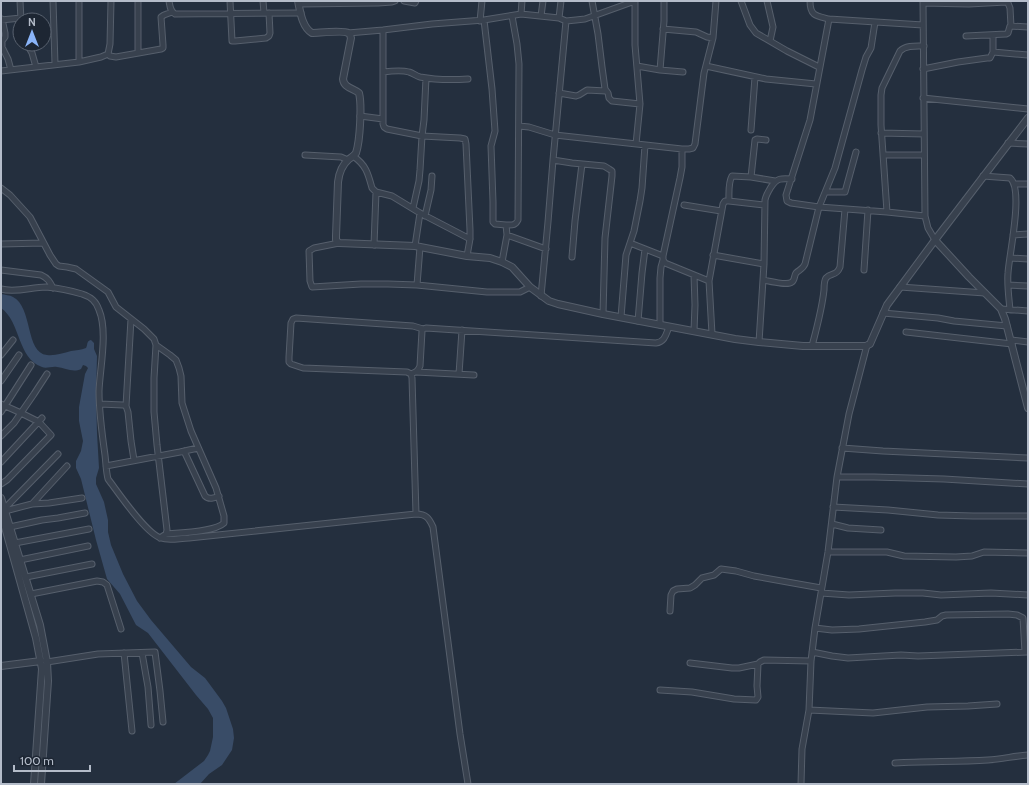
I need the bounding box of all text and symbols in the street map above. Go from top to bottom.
north arrow [12,12,52,52]
text: N [28,15,36,29]
scale bar [14,747,90,773]
text: 100 m [20,753,54,768]

